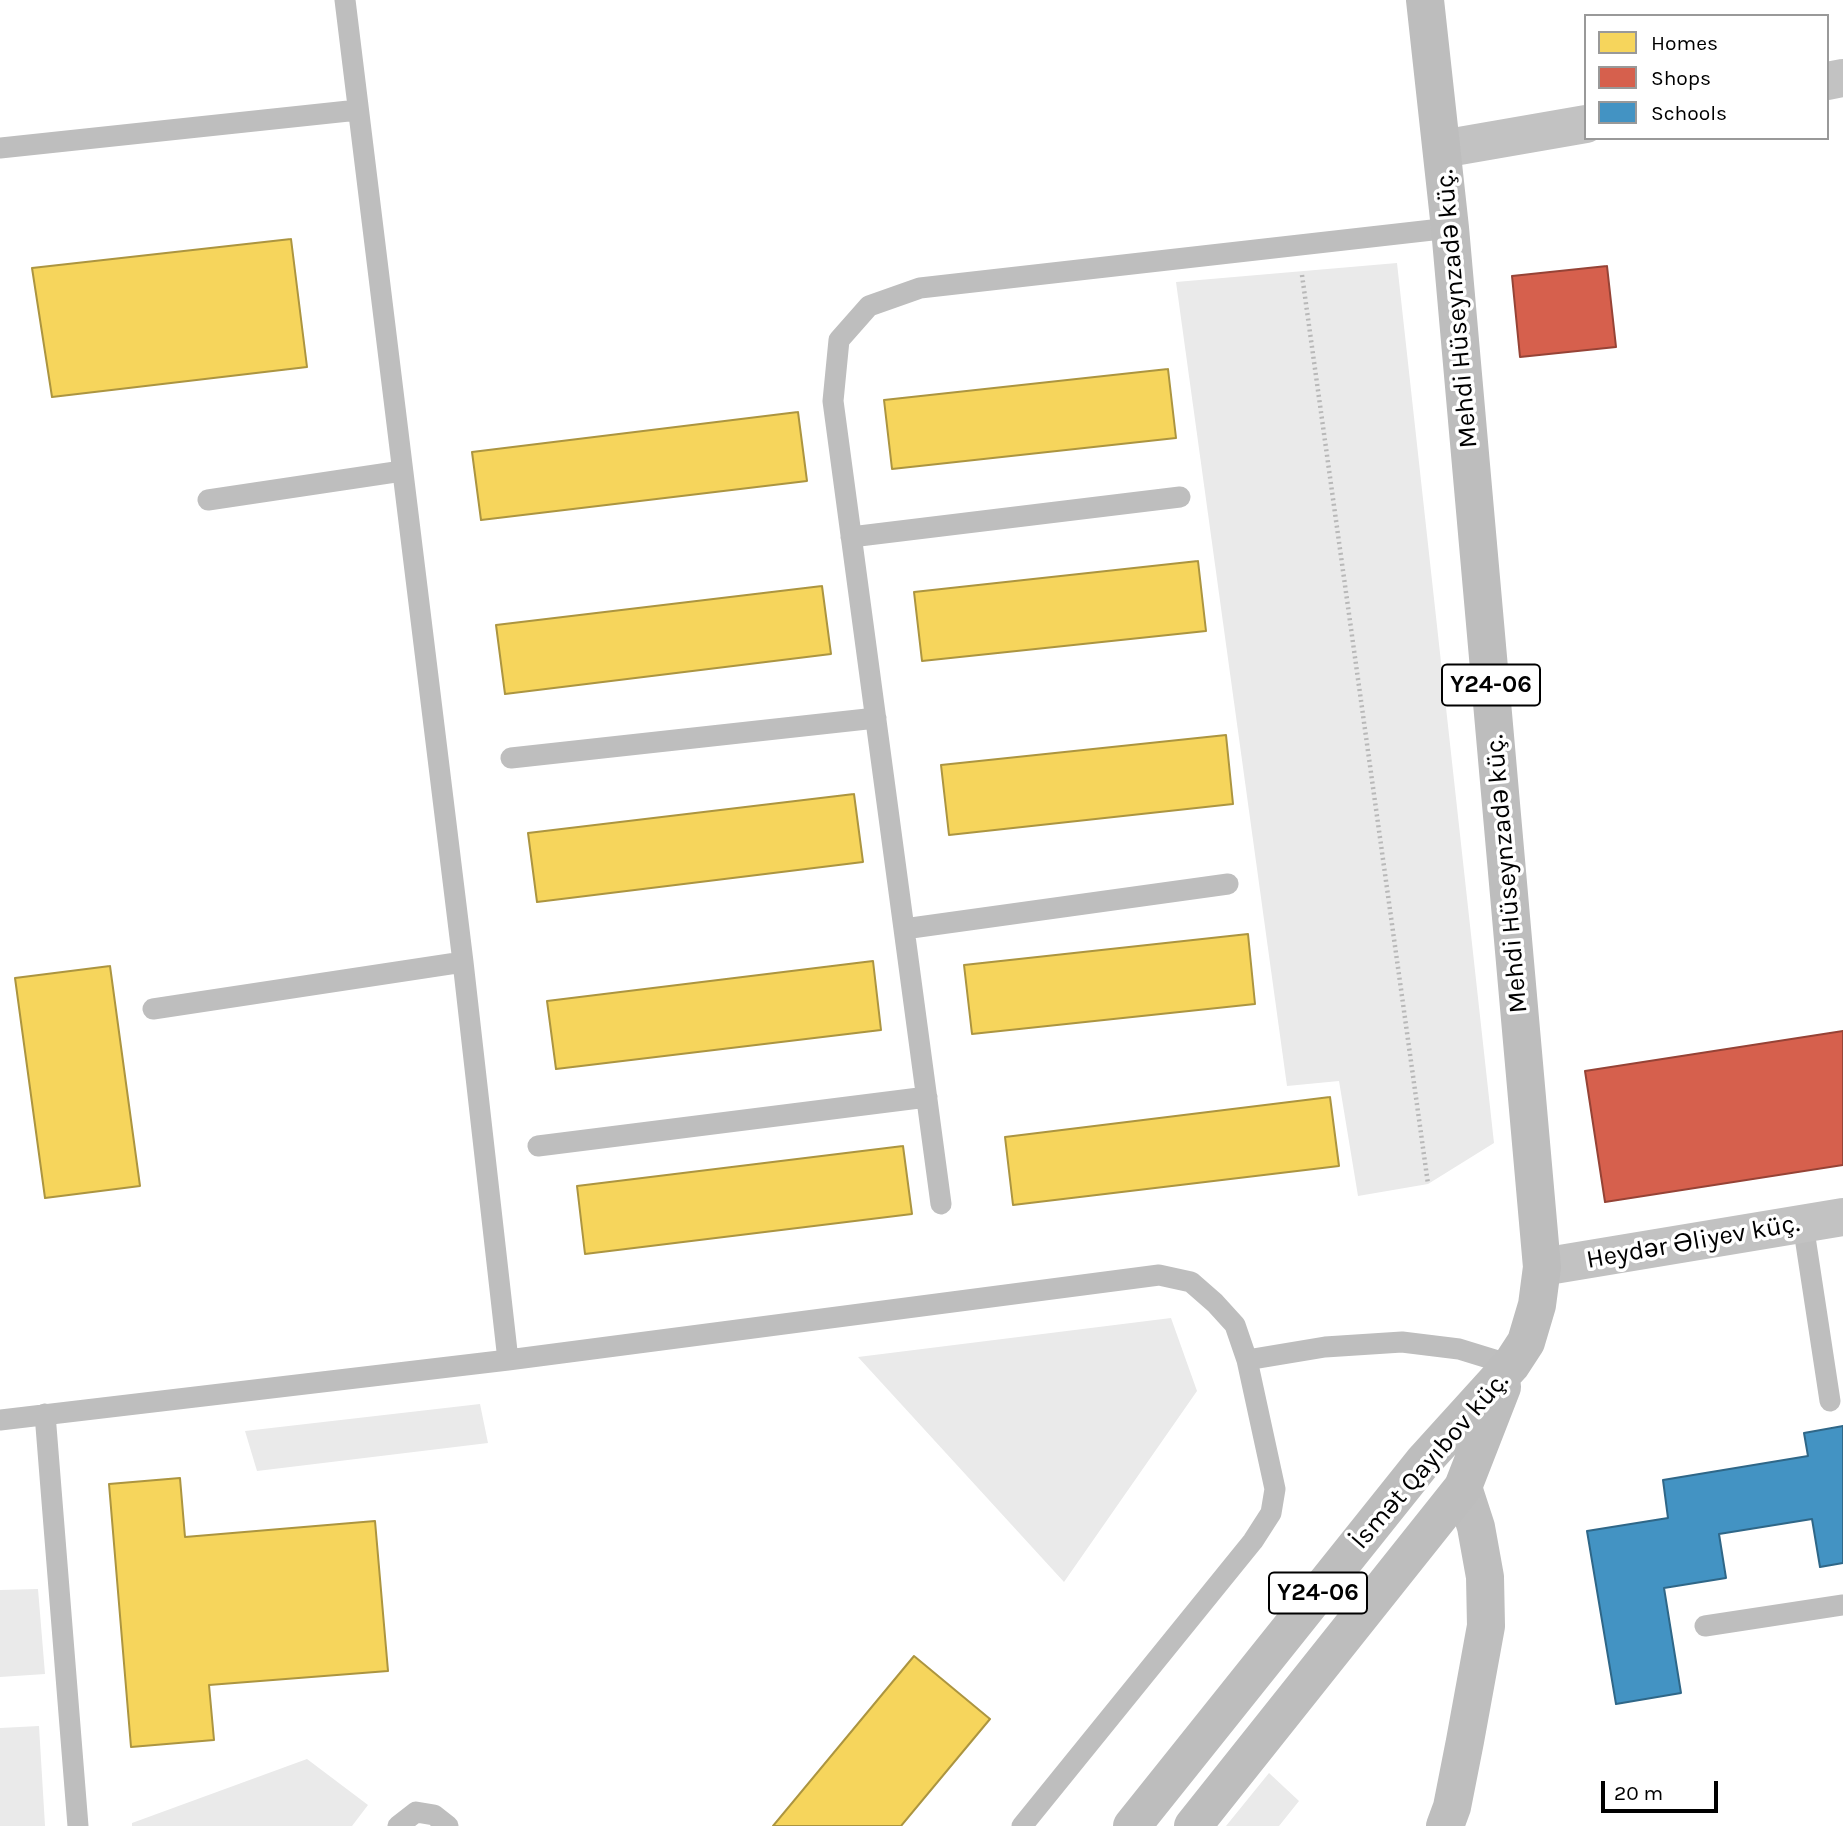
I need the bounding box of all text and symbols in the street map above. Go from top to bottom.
legend [1584,14,1829,140]
text: Homes [1651,31,1718,55]
text: Shops [1651,66,1711,90]
text: Schools [1651,101,1727,125]
street label: Mehdi Hüseynzadə küç. [1429,168,1485,450]
road number: Y24-06 [1442,664,1540,706]
street label: Mehdi Hüseynzadə küç. [1479,733,1535,1015]
street label: Heydər Əliyev küç. [1584,1208,1802,1276]
street label: İsmət Qayıbov küç. [1345,1366,1515,1556]
road number: Y24-06 [1269,1573,1367,1614]
scale bar [1605,1766,1722,1810]
text: 20 m [1614,1781,1663,1805]

